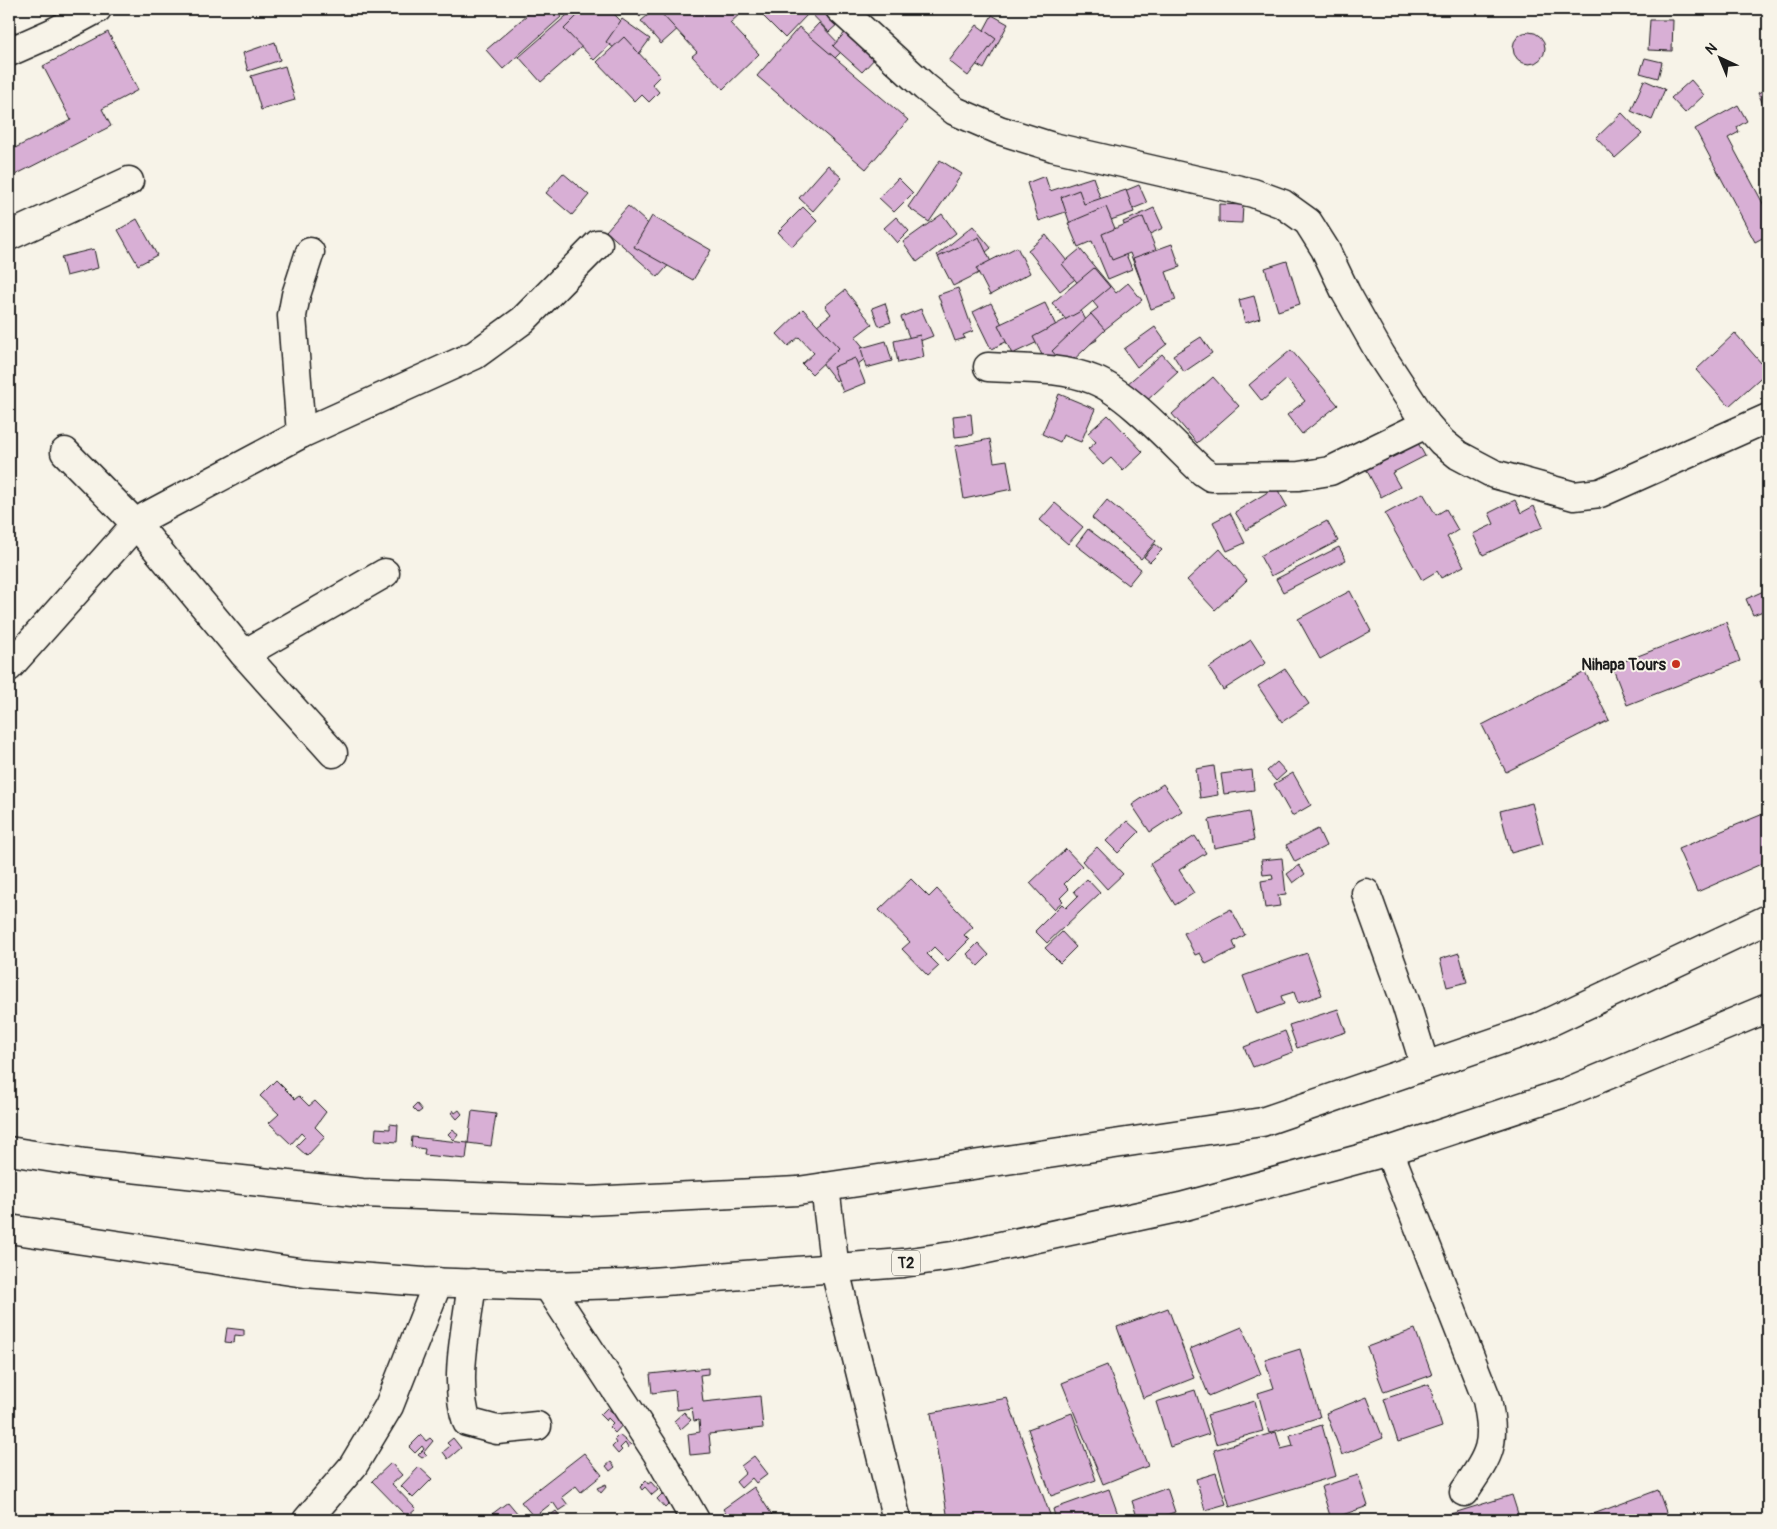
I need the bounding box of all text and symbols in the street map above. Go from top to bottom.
north arrow [1694,32,1744,82]
text: N [1702,40,1721,58]
place label: Nihapa Tours [1581,655,1667,675]
marker: Nihapa Tours [1670,658,1682,670]
road number: T2 [892,1250,920,1276]

